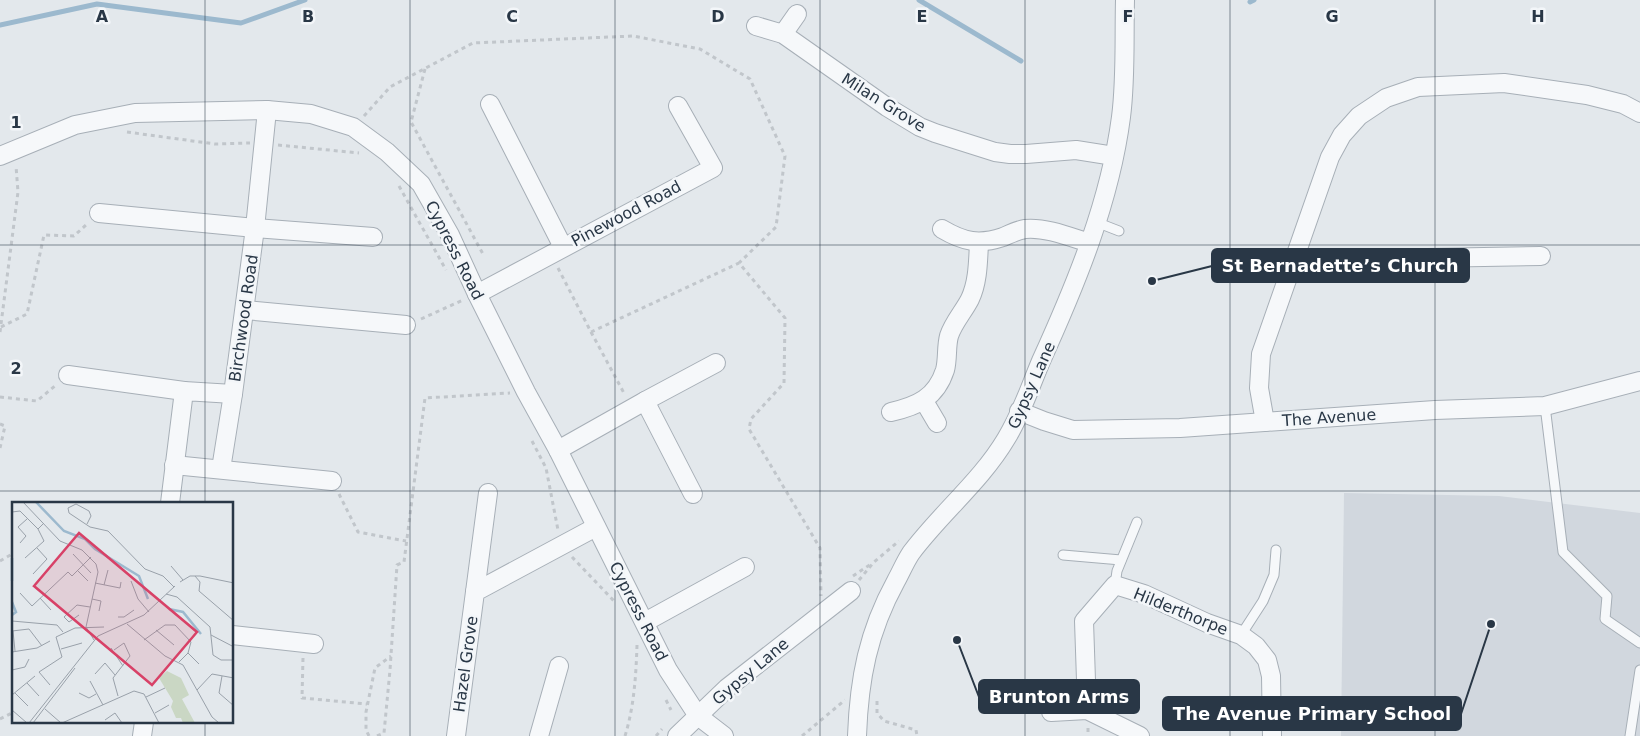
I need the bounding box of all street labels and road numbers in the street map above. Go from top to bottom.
street label: Milan Grove [838,69,929,136]
street label: Pinewood Road [568,176,684,250]
street label: Cypress Road [421,197,488,303]
street label: Birchwood Road [225,253,262,383]
street label: Gypsy Lane [1004,339,1059,432]
street label: The Avenue [1280,405,1377,430]
street label: Cypress Road [605,558,672,664]
street label: Hilderthorpe [1131,584,1231,639]
street label: Hazel Grove [449,615,482,714]
street label: Gypsy Lane [708,634,792,709]

